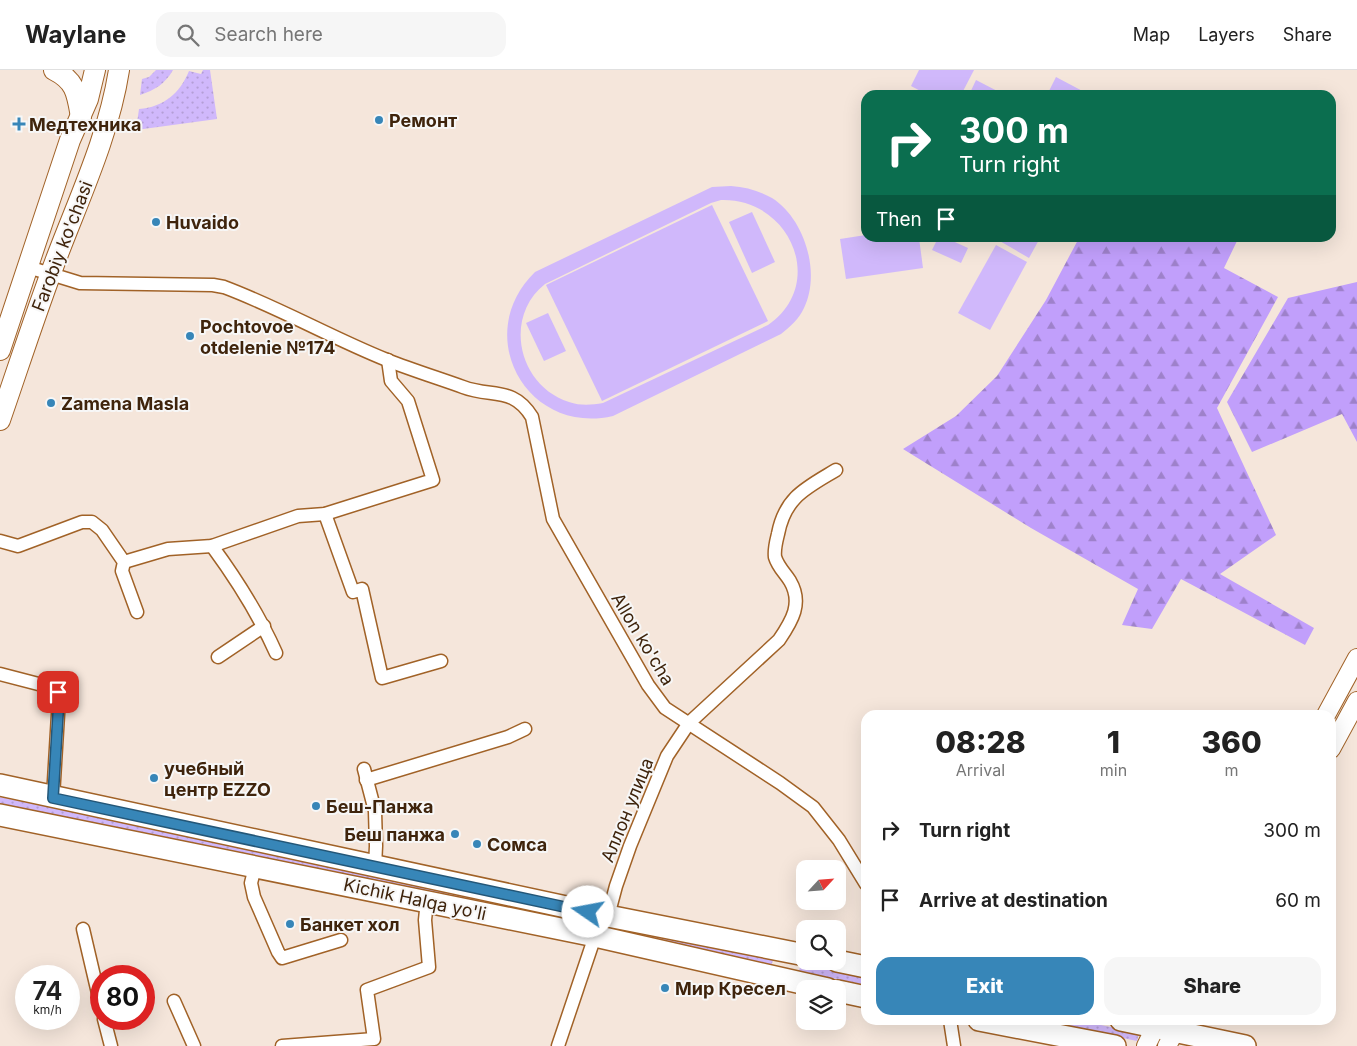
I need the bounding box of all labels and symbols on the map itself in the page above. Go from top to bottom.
place label: Ремонт [389,110,457,131]
place label: Медтехника [29,114,141,135]
marker: Ремонт [373,114,385,126]
marker: Медтехника [13,118,25,130]
street label: Farobiy ko'chasi [27,178,97,314]
place label: Huvaido [166,212,239,233]
marker: Huvaido [150,216,162,228]
place label: Pochtovoe otdelenie №174 [200,316,335,358]
marker: Pochtovoe otdelenie №174 [184,330,196,342]
place label: Zamena Masla [61,393,189,414]
marker: Zamena Masla [45,397,57,409]
street label: Allon ko'cha [607,589,679,689]
pin [37,671,79,713]
street label: Аллон улица [597,755,657,865]
place label: учебный центр ЕZZO [164,758,271,800]
marker: учебный центр ЕZZO [148,772,160,784]
place label: Беш-Панжа [326,796,433,817]
marker: Беш-Панжа [310,800,322,812]
place label: Беш панжа [344,824,445,845]
marker: Беш панжа [449,828,461,840]
place label: Сомса [487,834,547,855]
marker: Сомса [471,838,483,850]
north arrow [796,860,846,910]
street label: Kichik Halqa yo'li [342,874,488,924]
position arrow [561,885,613,937]
place label: Банкет хол [300,914,400,935]
marker: Банкет хол [284,918,296,930]
speed limit sign: 80 [90,965,155,1030]
place label: Мир Кресел [675,978,786,999]
marker: Мир Кресел [659,982,671,994]

